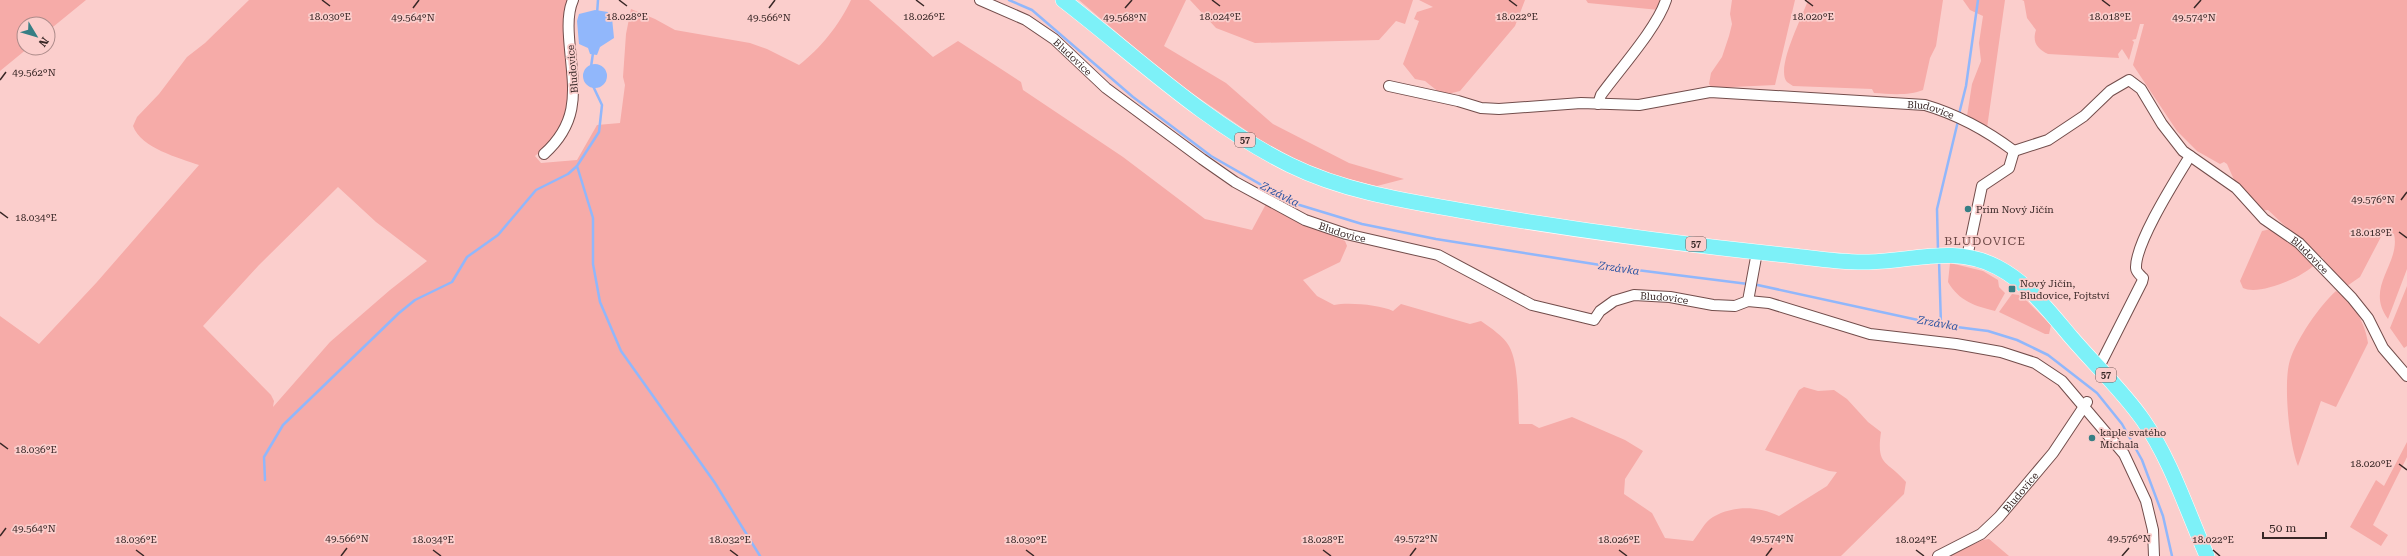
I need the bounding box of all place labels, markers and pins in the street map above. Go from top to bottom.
marker: Prim Nový Jičín [1963,204,1973,214]
place label: Prim Nový Jičín [1976,204,2054,215]
place label: Nový Jičín, Bludovice, Fojtství [2020,278,2110,301]
marker: Nový Jičín, Bludovice, Fojtství [2007,284,2017,294]
place label: kaple svatého Michala [2100,427,2166,450]
marker: kaple svatého Michala [2087,433,2097,443]

